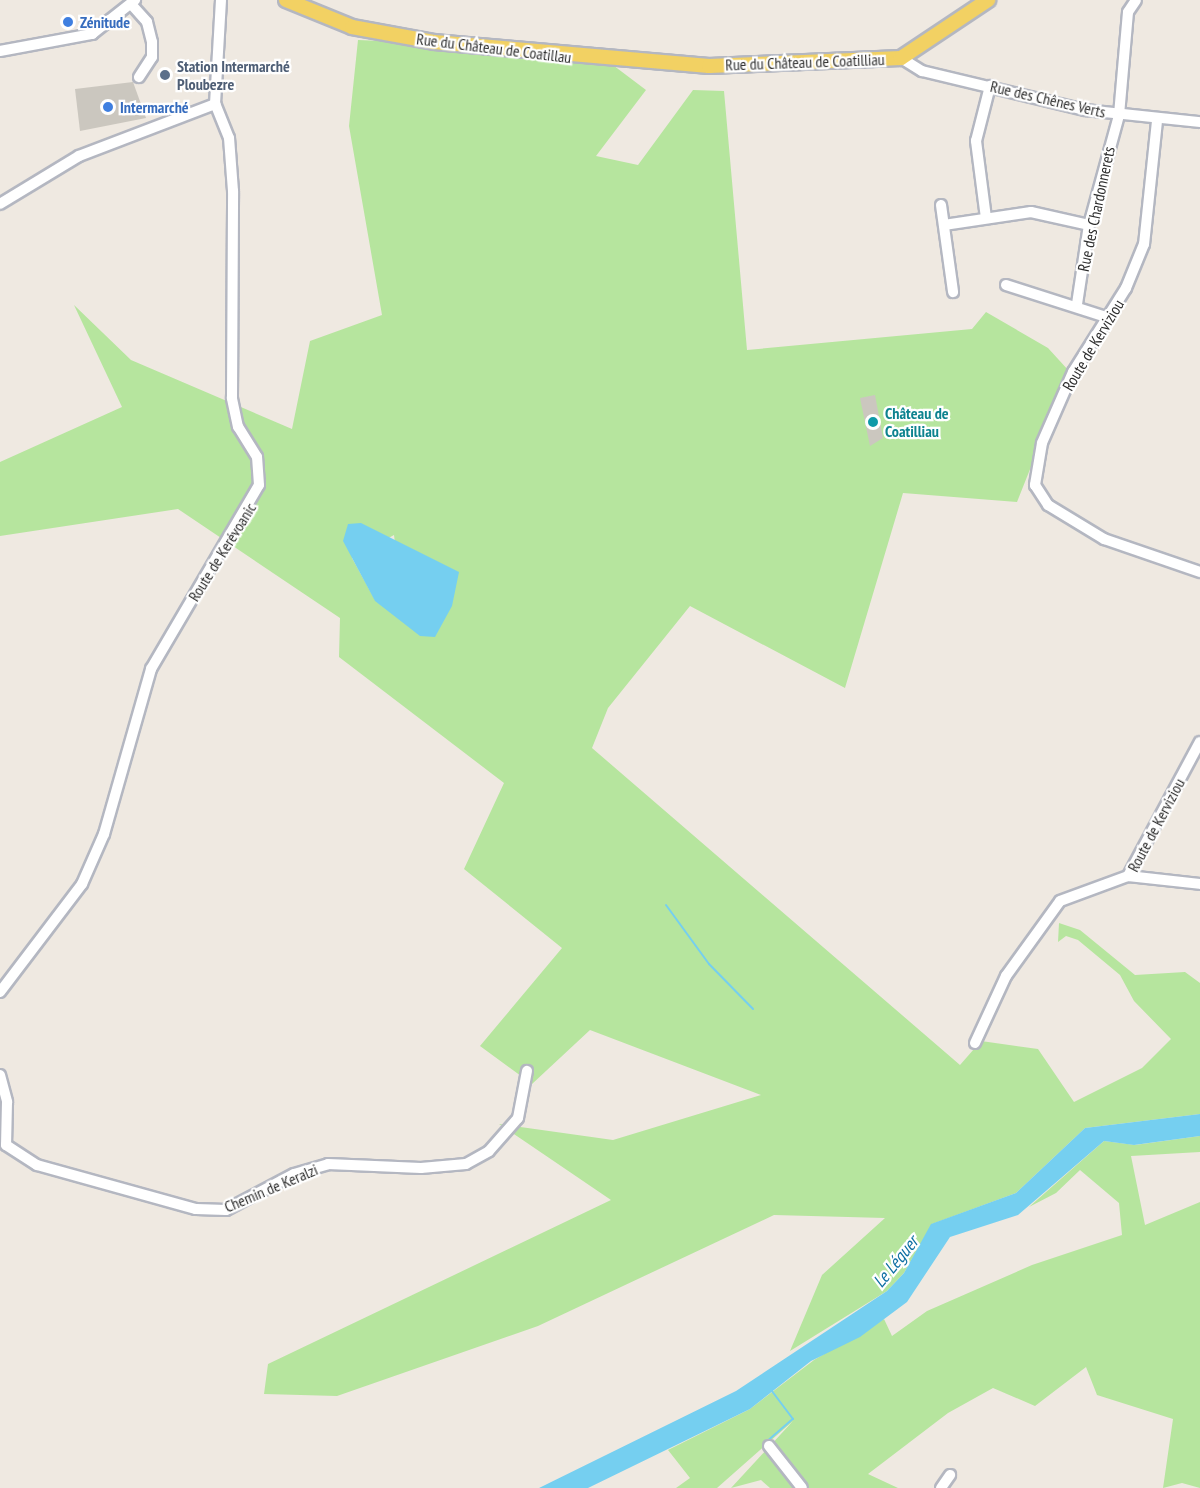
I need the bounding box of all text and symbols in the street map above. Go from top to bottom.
place label: Zénitude [80,12,130,32]
marker: Zénitude [61,15,75,29]
street label: Rue du Château de Coatillau [415,29,573,67]
street label: Rue du Château de Coatilliau [725,50,885,74]
place label: Station Intermarché Ploubezre [177,56,290,94]
marker: Station Intermarché Ploubezre [158,68,172,82]
street label: Rue des Chênes Verts [988,76,1108,122]
place label: Intermarché [120,97,189,117]
marker: Intermarché [101,100,115,114]
street label: Rue des Chardonnerets [1073,145,1119,273]
street label: Route de Kerviziou [1058,296,1128,394]
place label: Château de Coatilliau [885,403,949,441]
marker: Château de Coatilliau [866,415,880,429]
street label: Route de Kerévoanic [184,499,260,605]
street label: Route de Kerviziou [1123,775,1189,875]
street label: Chemin de Keralzi [221,1160,321,1216]
water label: Le Léguer [869,1232,923,1292]

